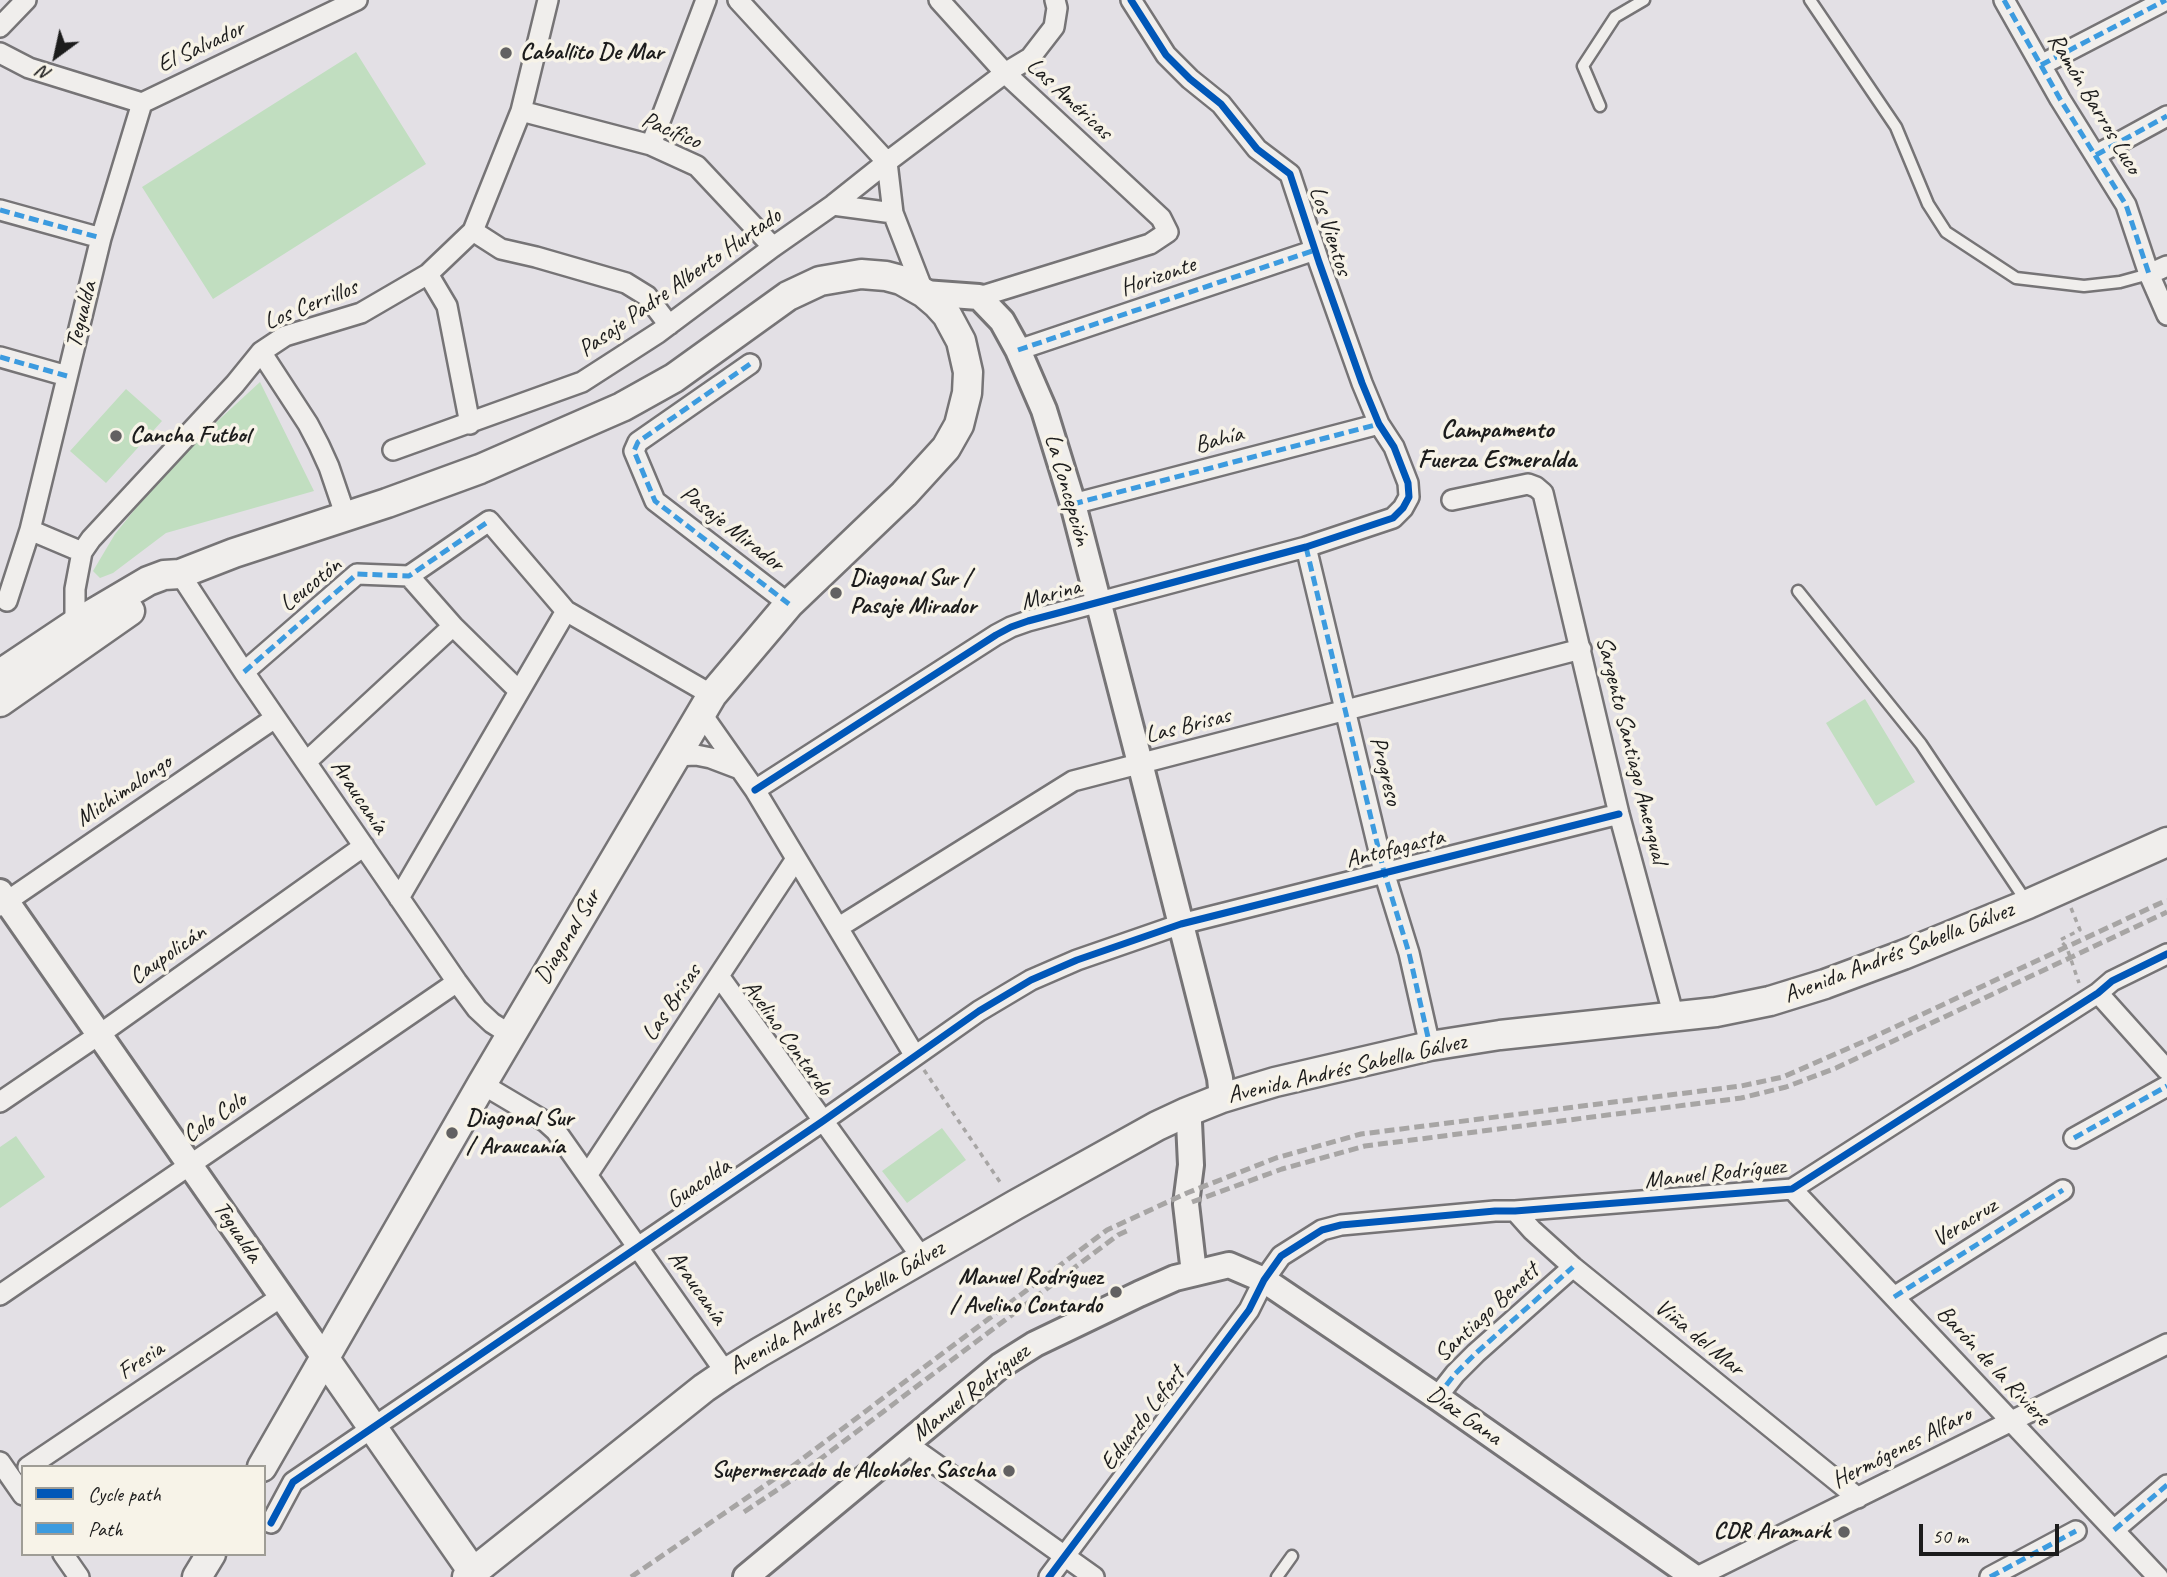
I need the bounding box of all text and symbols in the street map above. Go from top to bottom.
street label: El Salvador [153,14,249,80]
north arrow [21,21,91,91]
street label: Ramón Barros Luco [2041,28,2147,180]
place label: Caballito De Mar [520,39,663,67]
marker: Caballito De Mar [498,45,514,61]
street label: Las Américas [1020,52,1118,146]
text: N [33,60,56,87]
street label: Pacífico [637,106,705,156]
street label: Los Vientos [1302,183,1358,279]
street label: Pasaje Padre Alberto Hurtado [573,202,787,364]
street label: Horizonte [1117,251,1199,303]
street label: Los Cerrillos [260,273,362,337]
street label: Tegualda [60,279,104,351]
district label: Campamento Fuerza Esmeralda [1418,414,1576,476]
street label: Bahía [1192,420,1246,460]
place label: Cancha Futbol [130,422,250,450]
marker: Cancha Futbol [108,428,124,444]
street label: La Concepción [1037,431,1097,549]
street label: Pasaje Mirador [674,480,790,578]
street label: Leucotón [274,551,348,619]
place label: Diagonal Sur / Pasaje Mirador [850,565,976,621]
street label: Marina [1017,573,1085,617]
marker: Diagonal Sur / Pasaje Mirador [828,585,844,601]
street label: Sargento Santiago Amengual [1589,633,1673,867]
street label: Las Brisas [1143,702,1233,750]
street label: Progreso [1363,734,1407,808]
street label: Michimalongo [71,748,177,834]
street label: Araucanía [324,754,394,840]
street label: Antofagasta [1343,823,1447,875]
street label: Diagonal Sur [529,884,607,990]
street label: Avenida Andrés Sabella Gálvez [1780,896,2018,1010]
street label: Caupolicán [124,918,212,992]
street label: Las Brisas [636,959,708,1047]
street label: Avelino Contardo [735,975,839,1101]
street label: Avenida Andrés Sabella Gálvez [1225,1028,1469,1110]
street label: Colo Colo [178,1086,252,1150]
place label: Diagonal Sur / Araucanía [466,1105,573,1161]
marker: Diagonal Sur / Araucanía [444,1125,460,1141]
street label: Guacolda [661,1152,737,1216]
street label: Manuel Rodríguez [1643,1152,1787,1196]
street label: Veracruz [1927,1192,2003,1254]
street label: Tegualda [206,1196,268,1268]
street label: Avenida Andrés Sabella Gálvez [724,1235,950,1381]
street label: Araucanía [661,1245,733,1331]
street label: Santiago Benett [1429,1257,1545,1369]
place label: Manuel Rodríguez / Avelino Contardo [950,1264,1102,1320]
marker: Manuel Rodríguez / Avelino Contardo [1108,1284,1124,1300]
street label: Viña del Mar [1648,1293,1750,1383]
street label: Barón de la Riviere [1930,1300,2056,1432]
street label: Fresia [112,1335,170,1387]
street label: Manuel Rodríguez [906,1338,1036,1448]
street label: Eduardo Lefort [1095,1361,1191,1477]
street label: Díaz Gana [1421,1380,1507,1452]
street label: Hermógenes Alfaro [1827,1401,1977,1495]
place label: Supermercado de Alcoholes Sascha [711,1457,995,1485]
marker: Supermercado de Alcoholes Sascha [1001,1463,1017,1479]
legend [21,1465,266,1556]
text: Cycle path [88,1481,161,1507]
scale bar [1922,1510,2062,1554]
text: Path [88,1516,123,1542]
place label: CDR Aramark [1714,1518,1830,1546]
text: 50 m [1932,1523,1968,1549]
marker: CDR Aramark [1836,1524,1852,1540]

